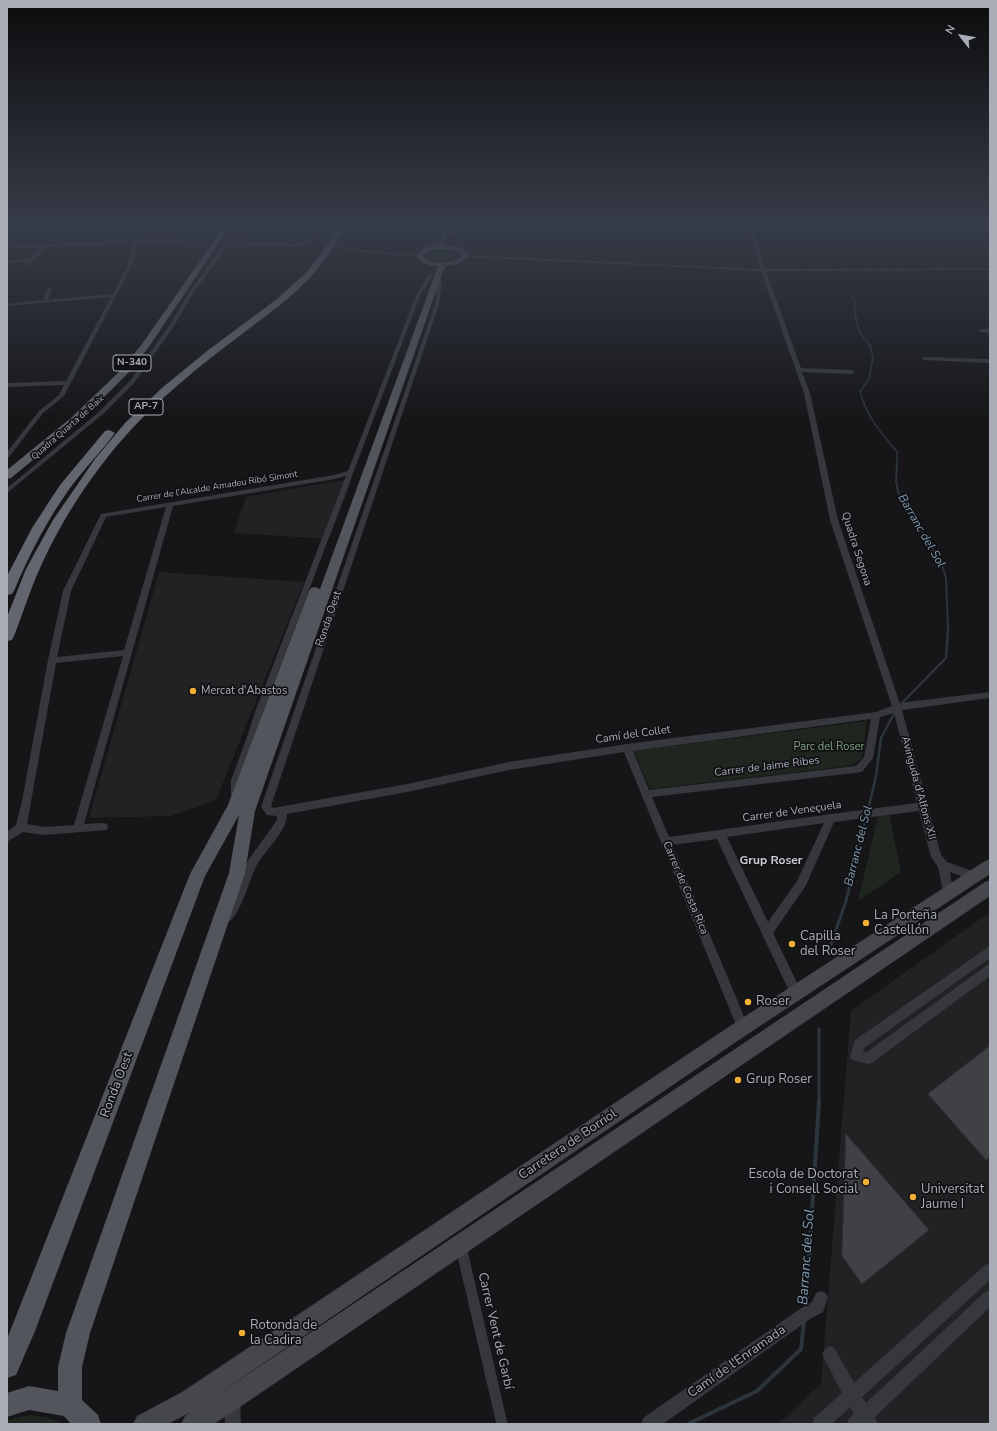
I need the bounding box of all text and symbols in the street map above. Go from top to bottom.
north arrow [941,16,981,56]
text: N [942,22,959,37]
road number: N-340 [113,355,151,371]
street label: Quadra Quarta de Baix [29,394,107,462]
road number: AP-7 [129,399,163,415]
street label: Carrer de l'Alcalde Amadeu Ribó Simont [136,469,298,505]
water label: Barranc del Sol [894,492,948,570]
street label: Quadra Segona [838,511,874,587]
street label: Ronda Oest [313,589,345,649]
place label: Mercat d'Abastos [201,684,287,698]
marker: Mercat d'Abastos [188,686,198,696]
street label: Camí del Collet [595,723,671,747]
street label: Avinguda d'Alfons XII [898,735,938,841]
park label: Parc del Roser [793,740,865,754]
street label: Carrer de Jaime Ribes [714,754,820,780]
street label: Carrer de Veneçuela [742,799,842,825]
water label: Barranc del Sol [842,804,876,888]
street label: Carrer de Costa Rica [659,839,711,937]
district label: Grup Roser [740,854,802,868]
place label: La Porteña Castellón [874,908,937,939]
marker: La Porteña Castellón [861,918,871,928]
place label: Capilla del Roser [800,929,855,960]
marker: Capilla del Roser [787,939,797,949]
place label: Roser [756,994,790,1010]
marker: Roser [743,997,753,1007]
street label: Ronda Oest [97,1050,137,1120]
place label: Grup Roser [746,1072,812,1088]
marker: Grup Roser [733,1075,743,1085]
street label: Carretera de Borriol [516,1106,620,1184]
place label: Escola de Doctorat i Consell Social [749,1167,858,1198]
marker: Escola de Doctorat i Consell Social [861,1177,871,1187]
place label: Universitat Jaume I [921,1182,984,1213]
marker: Universitat Jaume I [908,1192,918,1202]
water label: Barranc del Sol [795,1208,819,1306]
street label: Carrer Vent de Garbí [474,1271,516,1391]
place label: Rotonda de la Cadira [250,1318,317,1349]
street label: Camí de l'Enramada [685,1322,789,1402]
marker: Rotonda de la Cadira [237,1328,247,1338]

